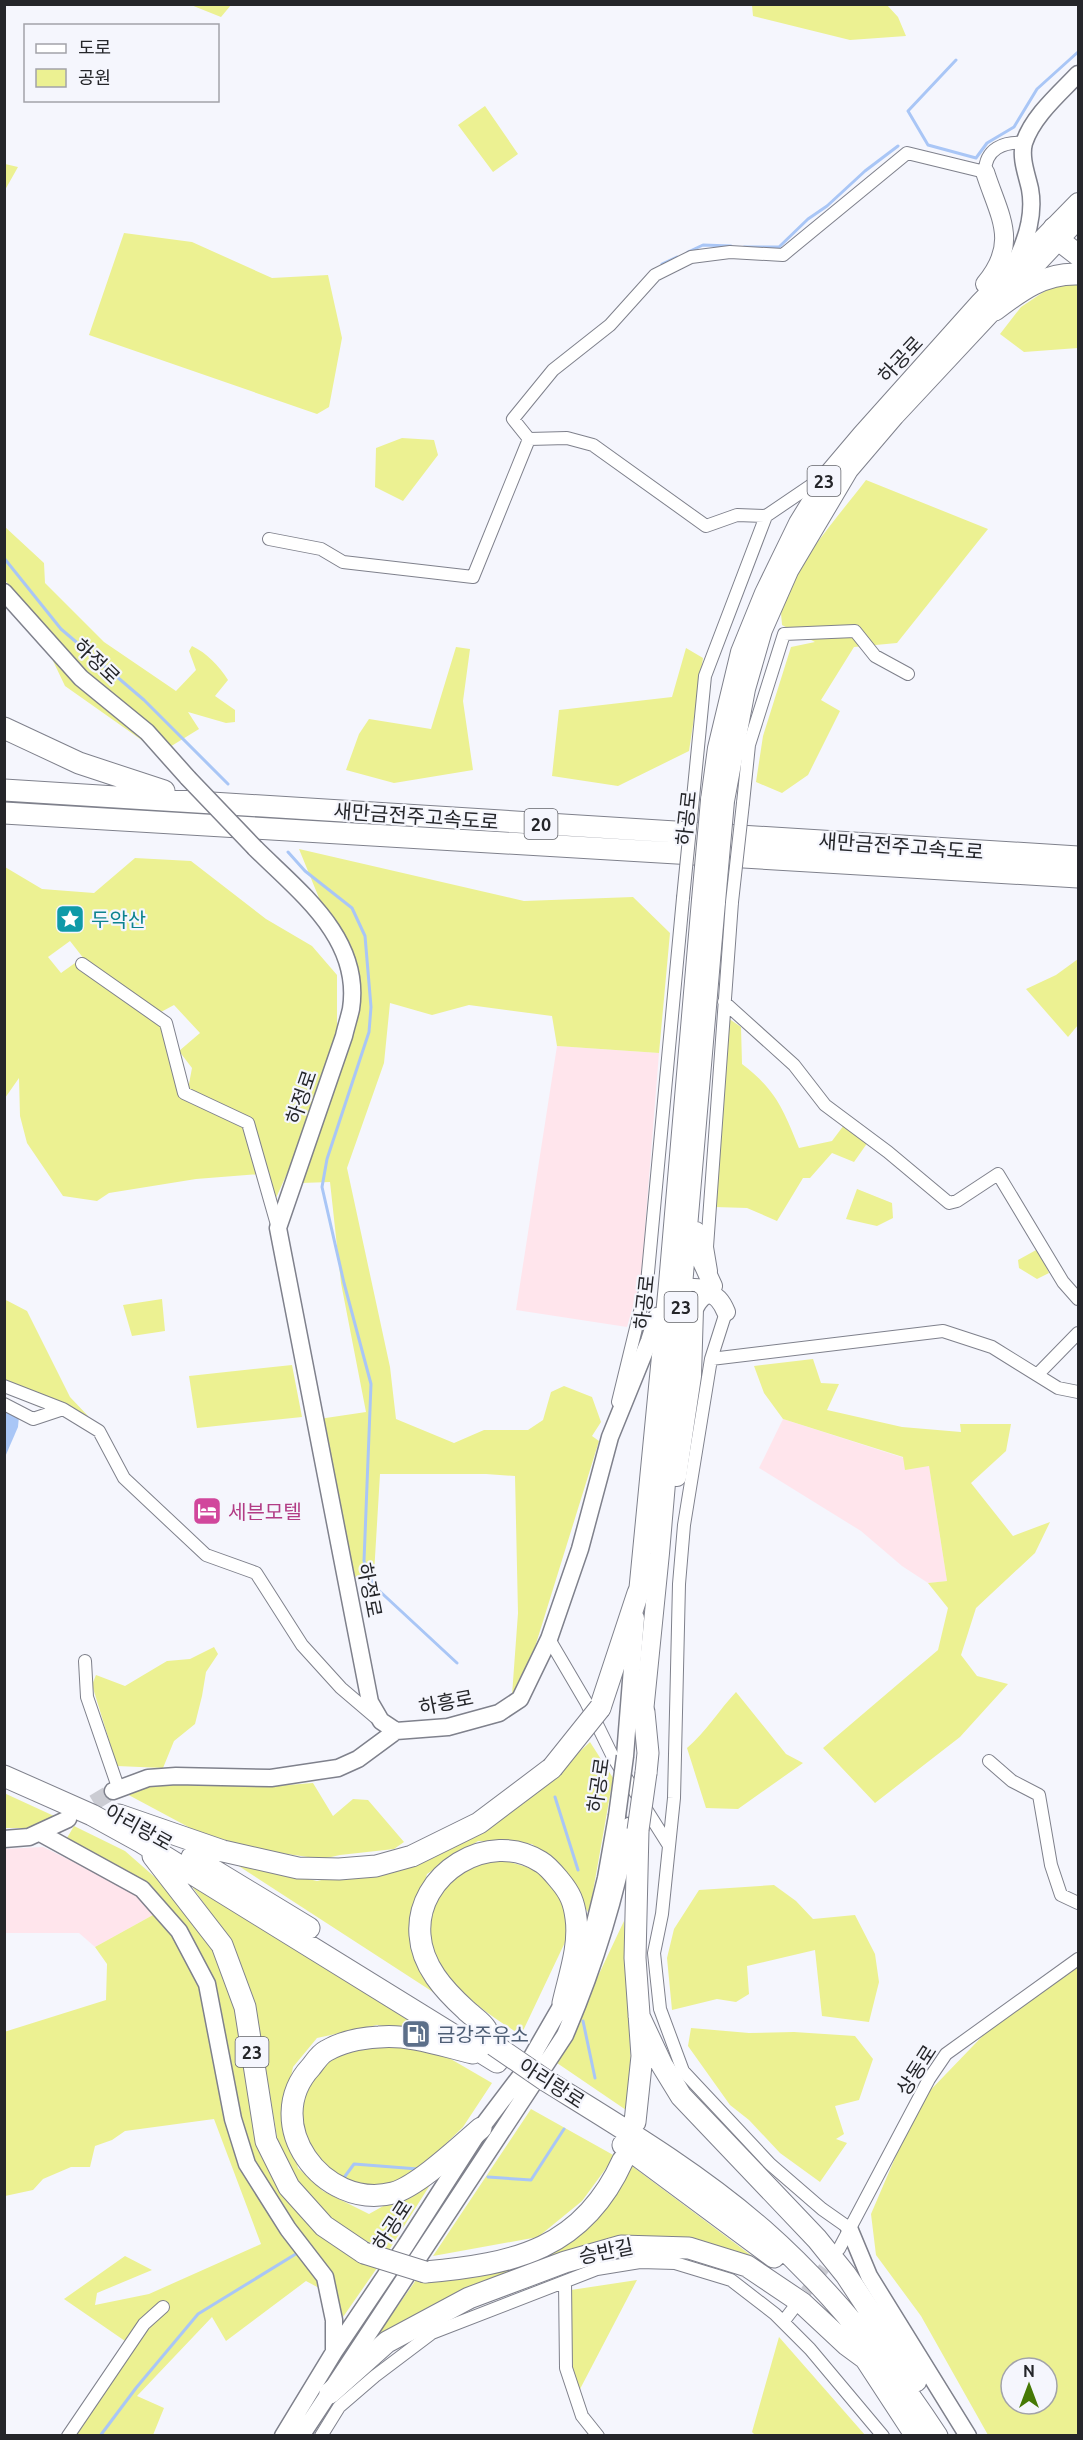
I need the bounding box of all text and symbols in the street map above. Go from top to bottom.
legend [24,24,219,102]
text: 도로 [78,37,111,57]
text: 공원 [78,67,111,87]
street label: 하공로 [873,331,927,387]
road number: 23 [808,466,840,496]
street label: 하정로 [69,634,125,688]
street label: 하공로 [672,789,700,847]
street label: 새만금전주고속도로 [333,799,499,833]
road number: 20 [524,809,558,839]
street label: 새만금전주고속도로 [818,829,984,863]
place icon: 두악산 [54,903,86,935]
place label: 두악산 [91,908,146,931]
street label: 하정로 [281,1067,321,1127]
street label: 하공로 [630,1273,658,1331]
road number: 23 [664,1292,698,1322]
hotel icon: 세븐모텔 [191,1495,223,1527]
place label: 세븐모텔 [228,1500,302,1523]
street label: 하정로 [353,1561,387,1619]
street label: 하흥로 [417,1685,475,1719]
street label: 하공로 [583,1756,613,1814]
street label: 아리랑로 [101,1799,177,1855]
fuel station icon: 금강주유소 [400,2018,432,2050]
place label: 금강주유소 [437,2023,529,2046]
road number: 23 [236,2037,268,2067]
street label: 상동로 [891,2041,941,2099]
street label: 아리랑로 [515,2053,589,2113]
street label: 하공로 [367,2196,417,2254]
street label: 승반길 [577,2234,635,2268]
north arrow [999,2356,1059,2416]
text: N [1023,2362,1035,2380]

